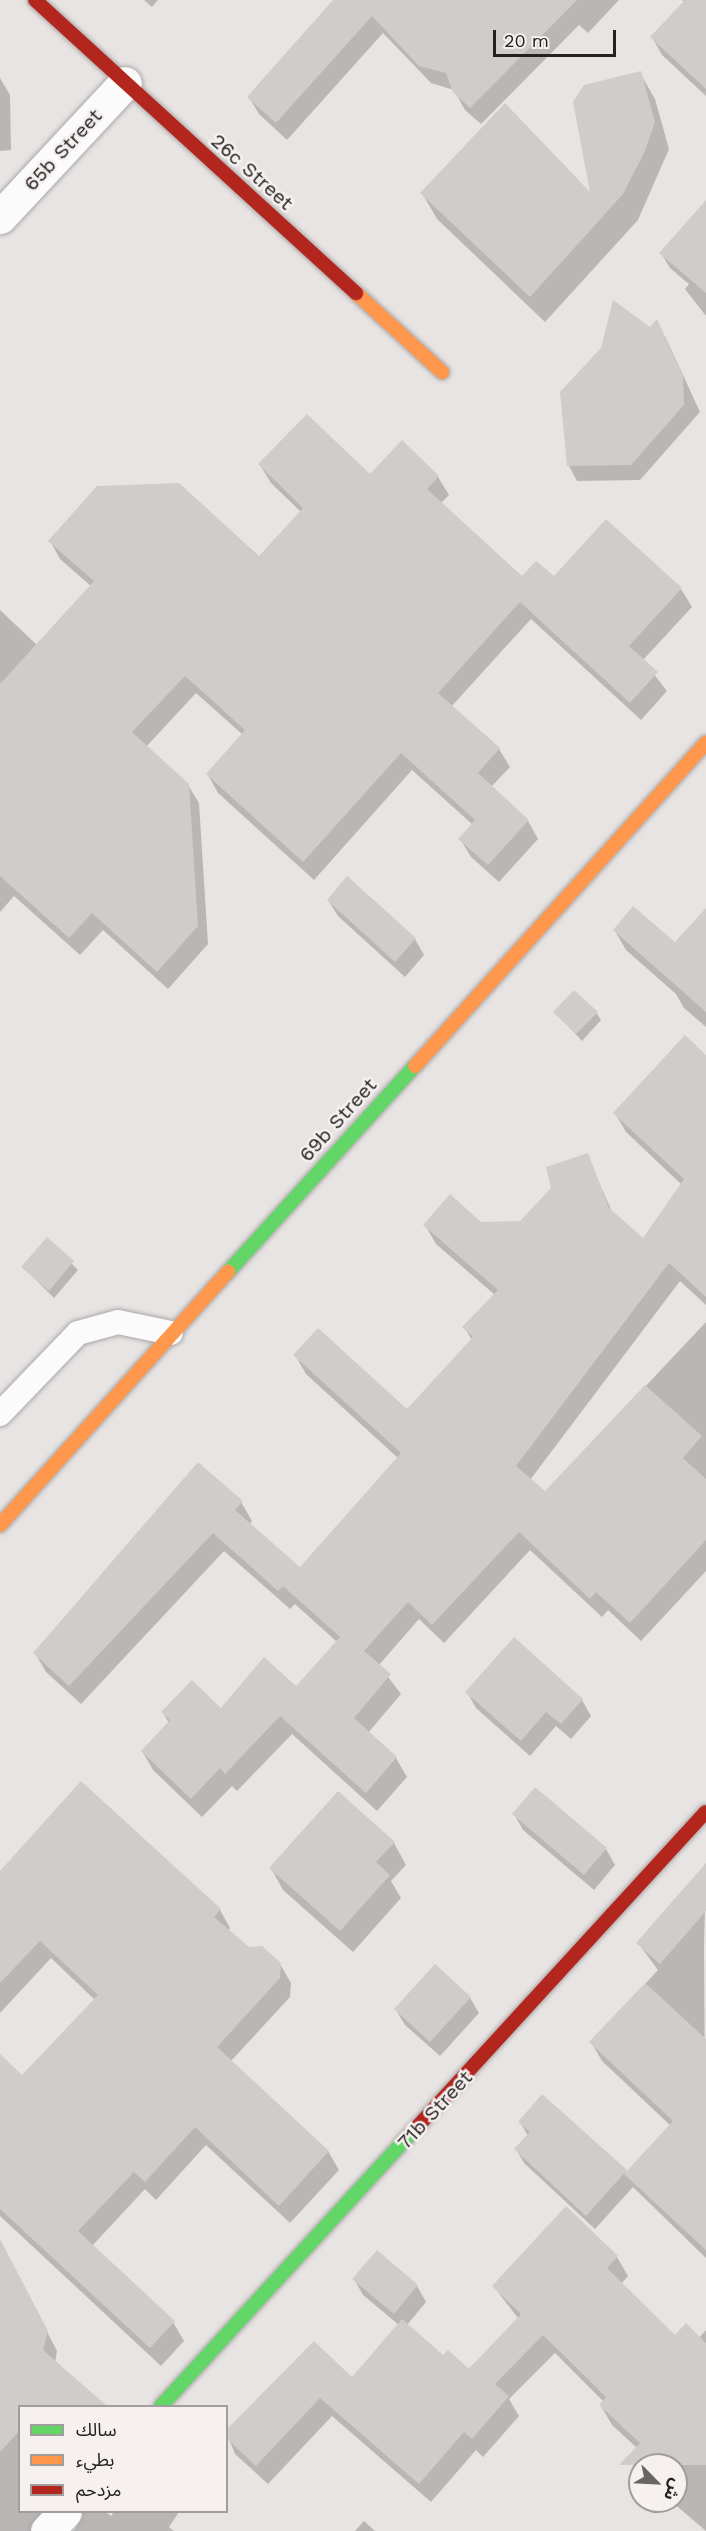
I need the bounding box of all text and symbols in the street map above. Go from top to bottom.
scale bar [496,18,619,56]
text: 20 m [504,30,549,51]
street label: 65b Street [19,104,107,196]
street label: 26c Street [206,129,298,215]
street label: 69b Street [294,1073,382,1167]
street label: 71b Street [393,2066,477,2154]
legend [18,2405,228,2513]
text: سالك [76,2419,117,2440]
text: بطيء [76,2449,114,2470]
north arrow [628,2453,688,2513]
text: ش [660,2476,686,2504]
text: مزدحم [76,2479,121,2500]

